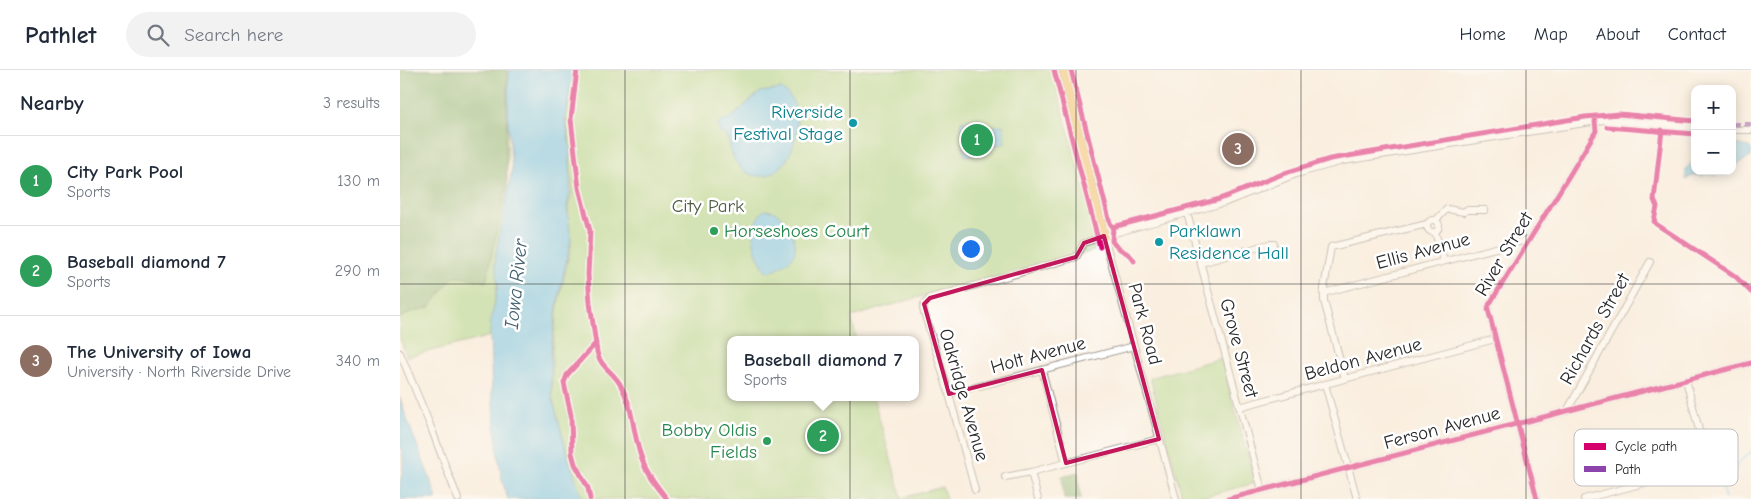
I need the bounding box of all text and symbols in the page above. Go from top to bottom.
search box [126,12,476,57]
text: Pathlet [25,21,96,49]
icon: search [144,21,172,49]
text: Search here [184,24,283,46]
text: Home [1459,24,1506,45]
text: Map [1534,24,1568,45]
text: About [1596,24,1640,45]
text: Contact [1668,24,1726,45]
map controls [1691,85,1736,175]
button: + [1691,85,1736,130]
text: Nearby [20,91,84,115]
text: 3 results [323,94,380,112]
place label: Riverside Festival Stage [733,101,843,145]
marker: Riverside Festival Stage [847,117,859,129]
pin: 1 [961,121,993,159]
pin: 3 [1222,130,1254,168]
button: − [1691,130,1736,175]
text: City Park Pool [67,161,183,183]
text: 1 [33,172,39,190]
text: 130 m [337,172,380,190]
text: Sports [67,183,110,201]
park label: City Park [672,195,745,217]
street label: River Street [1470,207,1538,300]
place label: Horseshoes Court [724,220,870,242]
place label: Parklawn Residence Hall [1169,220,1289,264]
marker: Horseshoes Court [708,225,720,237]
street label: Ellis Avenue [1374,228,1472,274]
your location [958,236,984,262]
marker: Parklawn Residence Hall [1153,236,1165,248]
water label: Iowa River [500,237,532,331]
text: Baseball diamond 7 [67,251,226,273]
text: 2 [32,262,40,280]
text: 290 m [335,262,380,280]
street label: Richards Street [1555,269,1635,388]
text: Sports [67,273,110,291]
street label: Park Road [1124,281,1166,367]
street label: Grove Street [1215,296,1263,400]
street label: Oakridge Avenue [935,326,993,464]
street label: Holt Avenue [988,332,1088,378]
street label: Beldon Avenue [1302,333,1424,385]
popup [727,336,919,401]
text: The University of Iowa [67,341,251,363]
text: Baseball diamond 7 [744,349,902,371]
text: 3 [32,352,40,370]
text: 340 m [336,352,380,370]
text: University · North Riverside Drive [67,363,291,381]
text: Sports [744,371,787,389]
street label: Ferson Avenue [1381,402,1503,454]
pin: 2 [807,417,839,455]
place label: Bobby Oldis Fields [661,419,757,463]
legend [1574,429,1738,486]
marker: Bobby Oldis Fields [761,435,773,447]
text: Cycle path [1615,438,1677,455]
text: Path [1615,461,1641,478]

